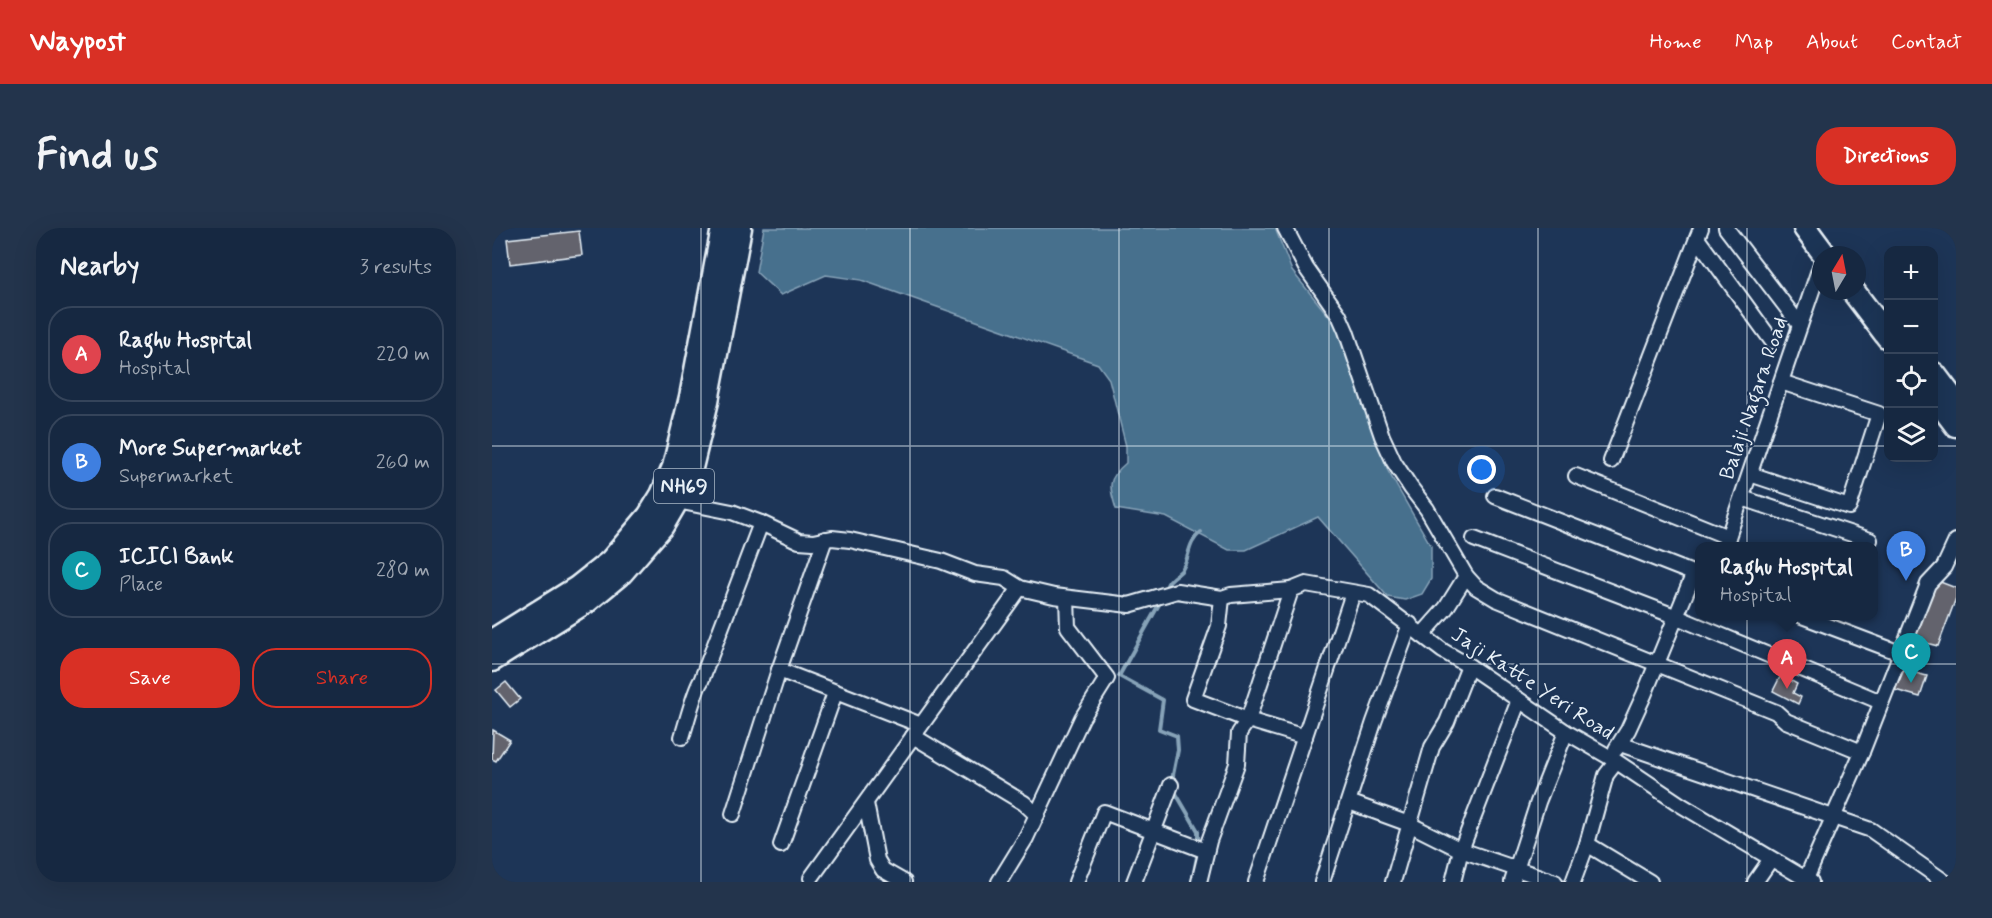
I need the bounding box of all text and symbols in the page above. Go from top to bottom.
text: Waypost [30,24,126,61]
text: Home [1650,28,1702,56]
text: Map [1735,28,1773,56]
text: About [1806,28,1858,56]
text: Contact [1891,28,1962,56]
button: Directions [1816,127,1956,185]
text: Find us [36,129,158,184]
north arrow [1812,246,1866,300]
map controls [1884,246,1938,462]
button: + [1884,246,1938,300]
text: Nearby [60,250,139,284]
text: 3 results [360,254,432,281]
button: − [1884,300,1938,354]
street label: Balaji Nagara Road [1713,313,1797,484]
text: Raghu Hospital [119,327,252,355]
text: A [75,341,88,368]
text: 220 m [376,341,430,368]
button: locate [1884,354,1938,408]
text: Hospital [119,355,190,382]
button: layers [1884,408,1938,462]
text: More Supermarket [119,435,302,463]
text: B [75,449,88,476]
text: 260 m [376,449,430,476]
your location [1467,455,1496,484]
text: Supermarket [119,463,233,490]
road number: NH69 [654,469,714,503]
pin: B [1886,532,1926,581]
popup [1695,542,1878,620]
text: ICICI Bank [119,543,234,571]
text: Raghu Hospital [1720,554,1853,582]
text: C [74,557,89,584]
text: 280 m [376,557,430,584]
text: Place [119,571,163,598]
text: Hospital [1720,582,1791,609]
street label: Jaji Katte Yeri Road [1446,621,1619,747]
pin: C [1892,634,1930,683]
pin: A [1768,640,1806,689]
button: Save [60,648,240,708]
button: Share [252,648,432,708]

